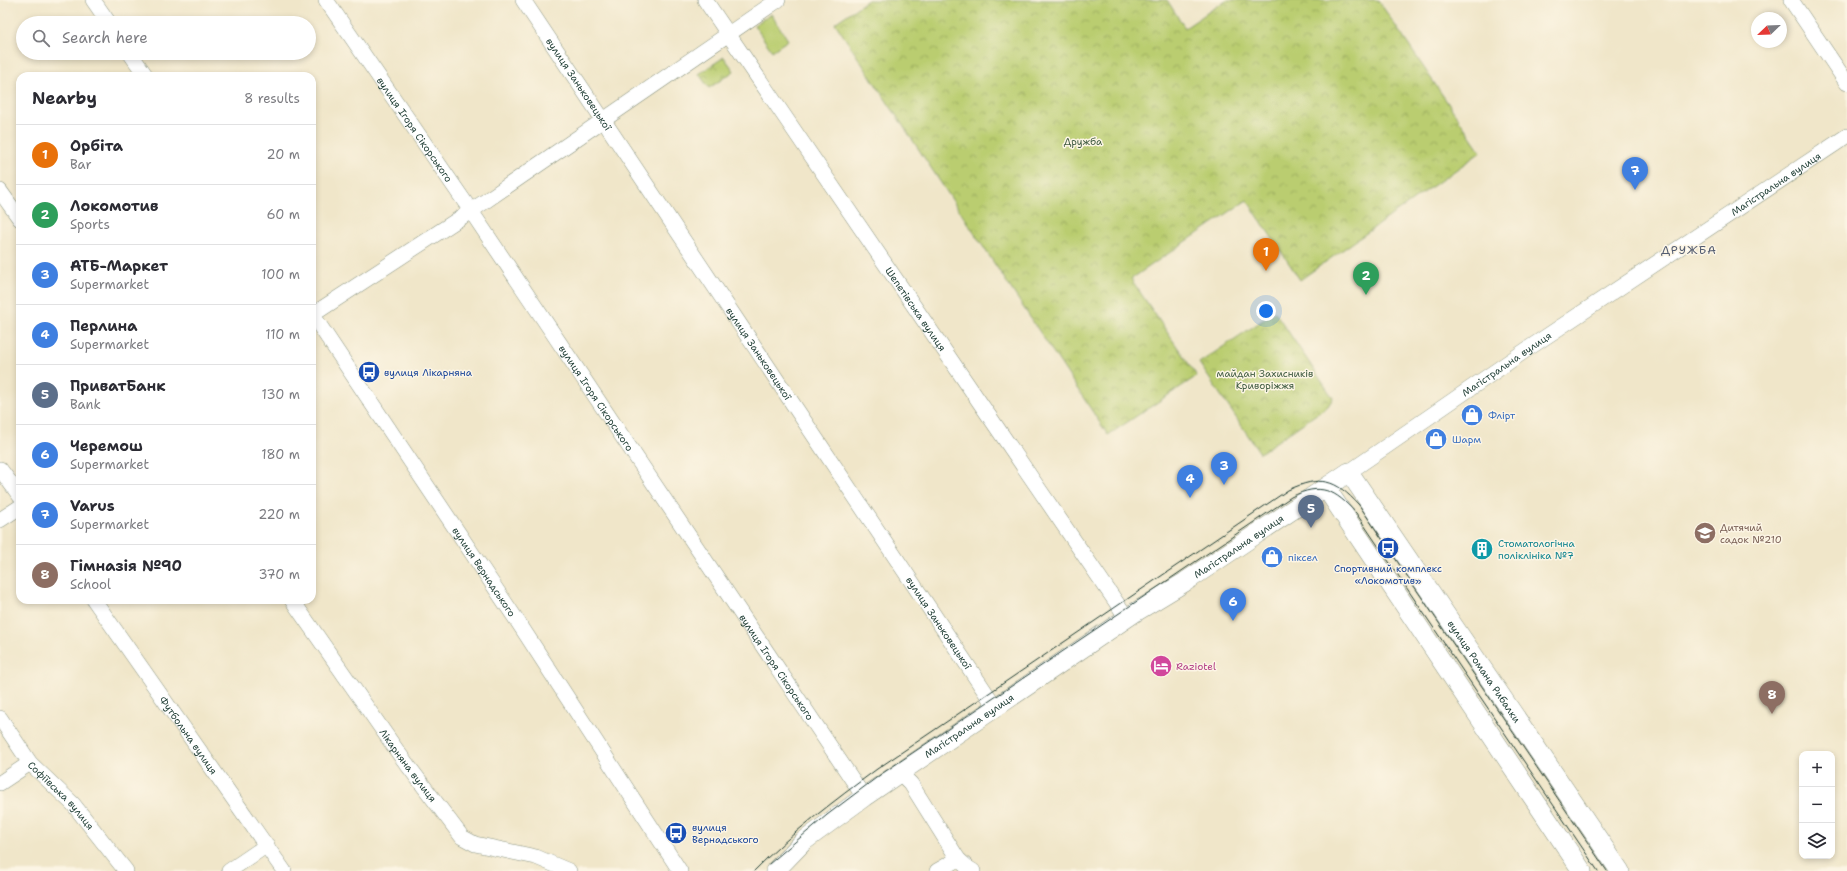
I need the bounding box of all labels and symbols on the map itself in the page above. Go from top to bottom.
north arrow [1751,12,1787,48]
street label: вулиця Заньковецької [544,35,615,134]
street label: вулиця Ігоря Сікорського [374,74,456,185]
park label: Дружба [1064,135,1103,148]
street label: Магістральна вулиця [1728,149,1823,218]
pin: 7 [1622,157,1648,190]
pin: 1 [1253,238,1279,271]
district label: ДРУЖБА [1661,242,1717,258]
pin: 2 [1353,262,1379,295]
street label: Шепетівська вулиця [883,264,949,353]
your location [1256,301,1276,321]
street label: вулиця Заньковецької [724,305,795,403]
street label: Магістральна вулиця [1459,329,1554,399]
street label: вулиця Ігоря Сікорського [556,342,636,453]
bus stop icon: вулиця Лікарняна [356,359,382,385]
place label: вулиця Лікарняна [384,366,473,379]
park label: майдан Захисників Криворіжжя [1217,367,1313,392]
shop icon: Флірт [1459,402,1485,428]
place label: Флірт [1488,409,1516,422]
shop icon: Шарм [1423,426,1449,452]
place label: Шарм [1452,433,1481,446]
pin: 3 [1211,452,1237,485]
pin: 4 [1177,465,1203,498]
pin: 5 [1298,495,1324,528]
street label: Магістральна вулиця [1191,511,1286,581]
school or university icon: Дитячий садок №210 [1692,520,1718,546]
place label: Дитячий садок №210 [1720,521,1782,546]
street label: вулиця Вернадського [450,524,519,619]
bus stop icon: Спортивний комплекс «Локомотив» [1375,535,1401,561]
building icon: Стоматологічна поліклініка №7 [1469,536,1495,562]
place label: Стоматологічна поліклініка №7 [1498,537,1575,562]
shop icon: піксел [1259,544,1285,570]
place label: піксел [1288,551,1318,564]
place label: Спортивний комплекс «Локомотив» [1334,562,1442,587]
street label: вулиця Заньковецької [903,574,975,673]
pin: 6 [1220,588,1246,621]
street label: вулиця Ігоря Сікорського [737,611,817,722]
street label: вулиця Романа Рибалки [1445,618,1524,725]
hotel icon: Raziotel [1148,653,1174,679]
place label: Raziotel [1176,660,1216,673]
pin: 8 [1759,681,1785,714]
street label: Магістральна вулиця [922,690,1016,761]
street label: Футбольна вулиця [157,693,221,777]
street label: Лікарняна вулиця [377,726,440,804]
street label: Софіївська вулиця [25,758,97,832]
bus stop icon: вулиця Вернадського [663,820,689,846]
place label: вулиця Вернадського [692,821,759,846]

